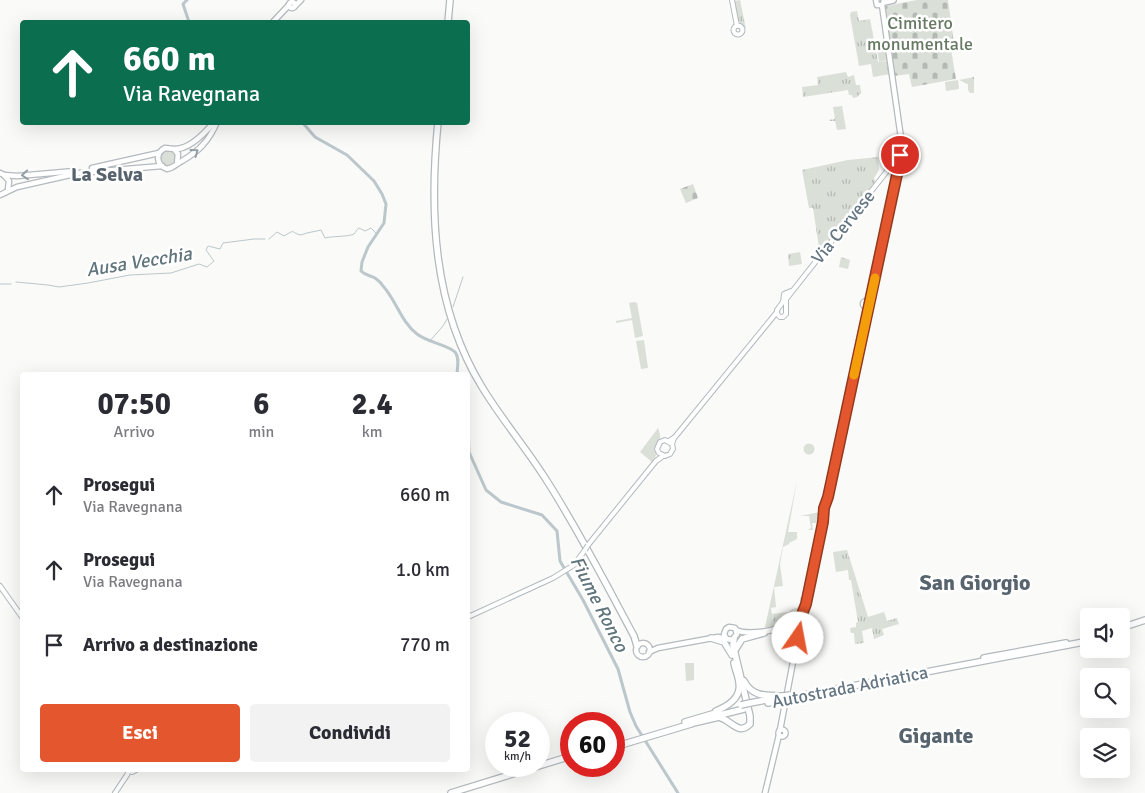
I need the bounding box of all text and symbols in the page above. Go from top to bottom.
park label: Cimitero monumentale [867,12,973,55]
text: 660 m [123,37,216,80]
icon: ahead [40,40,105,105]
text: Via Ravegnana [123,80,260,107]
pin [879,134,921,176]
icon: arrive [886,141,914,169]
one-way arrow [189,149,199,158]
district label: La Selva [71,162,143,187]
one-way arrow [21,170,29,181]
street label: Via Cervese [806,185,880,269]
water label: Ausa Vecchia [85,242,195,282]
text: 07:50 [97,386,171,423]
text: 6 [253,386,269,423]
text: 2.4 [352,386,393,423]
text: Arrivo [113,422,155,442]
text: min [248,422,274,442]
text: km [362,422,382,442]
text: Prosegui [83,473,155,497]
icon: ahead [40,481,68,509]
text: 660 m [400,483,450,507]
text: Via Ravegnana [83,497,183,517]
text: Prosegui [83,548,155,572]
water label: Fiume Ronco [565,552,634,657]
icon: ahead [40,556,68,584]
text: 1.0 km [396,558,450,582]
district label: San Giorgio [919,569,1031,596]
text: Via Ravegnana [83,572,183,592]
map controls [1080,608,1130,778]
button: sound [1080,608,1130,658]
position arrow [771,611,823,663]
icon: arrive [40,631,68,659]
text: Arrivo a destinazione [83,633,258,657]
text: 770 m [400,633,450,657]
street label: Autostrada Adriatica [770,661,930,713]
button: search [1080,668,1130,718]
button: Esci [40,704,240,762]
button: Condividi [250,704,450,762]
speed limit sign: 60 [560,712,625,777]
district label: Gigante [898,722,974,749]
text: 52 [504,723,531,754]
button: layers [1080,728,1130,778]
text: km/h [504,749,531,764]

